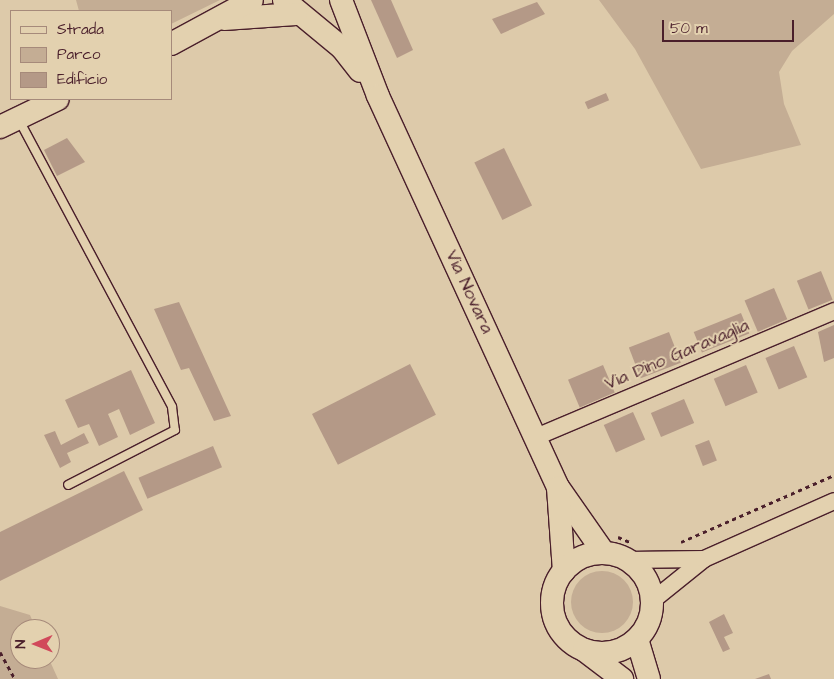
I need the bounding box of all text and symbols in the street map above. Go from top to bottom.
legend [10,10,172,100]
scale bar [664,10,796,42]
text: 50 m [670,18,708,39]
text: Strada [57,19,104,40]
text: Parco [57,44,100,65]
text: Edificio [57,69,107,90]
street label: Via Novara [440,247,498,337]
street label: Via Dino Garavaglia [602,315,752,395]
north arrow [10,619,60,669]
text: N [11,640,31,649]

